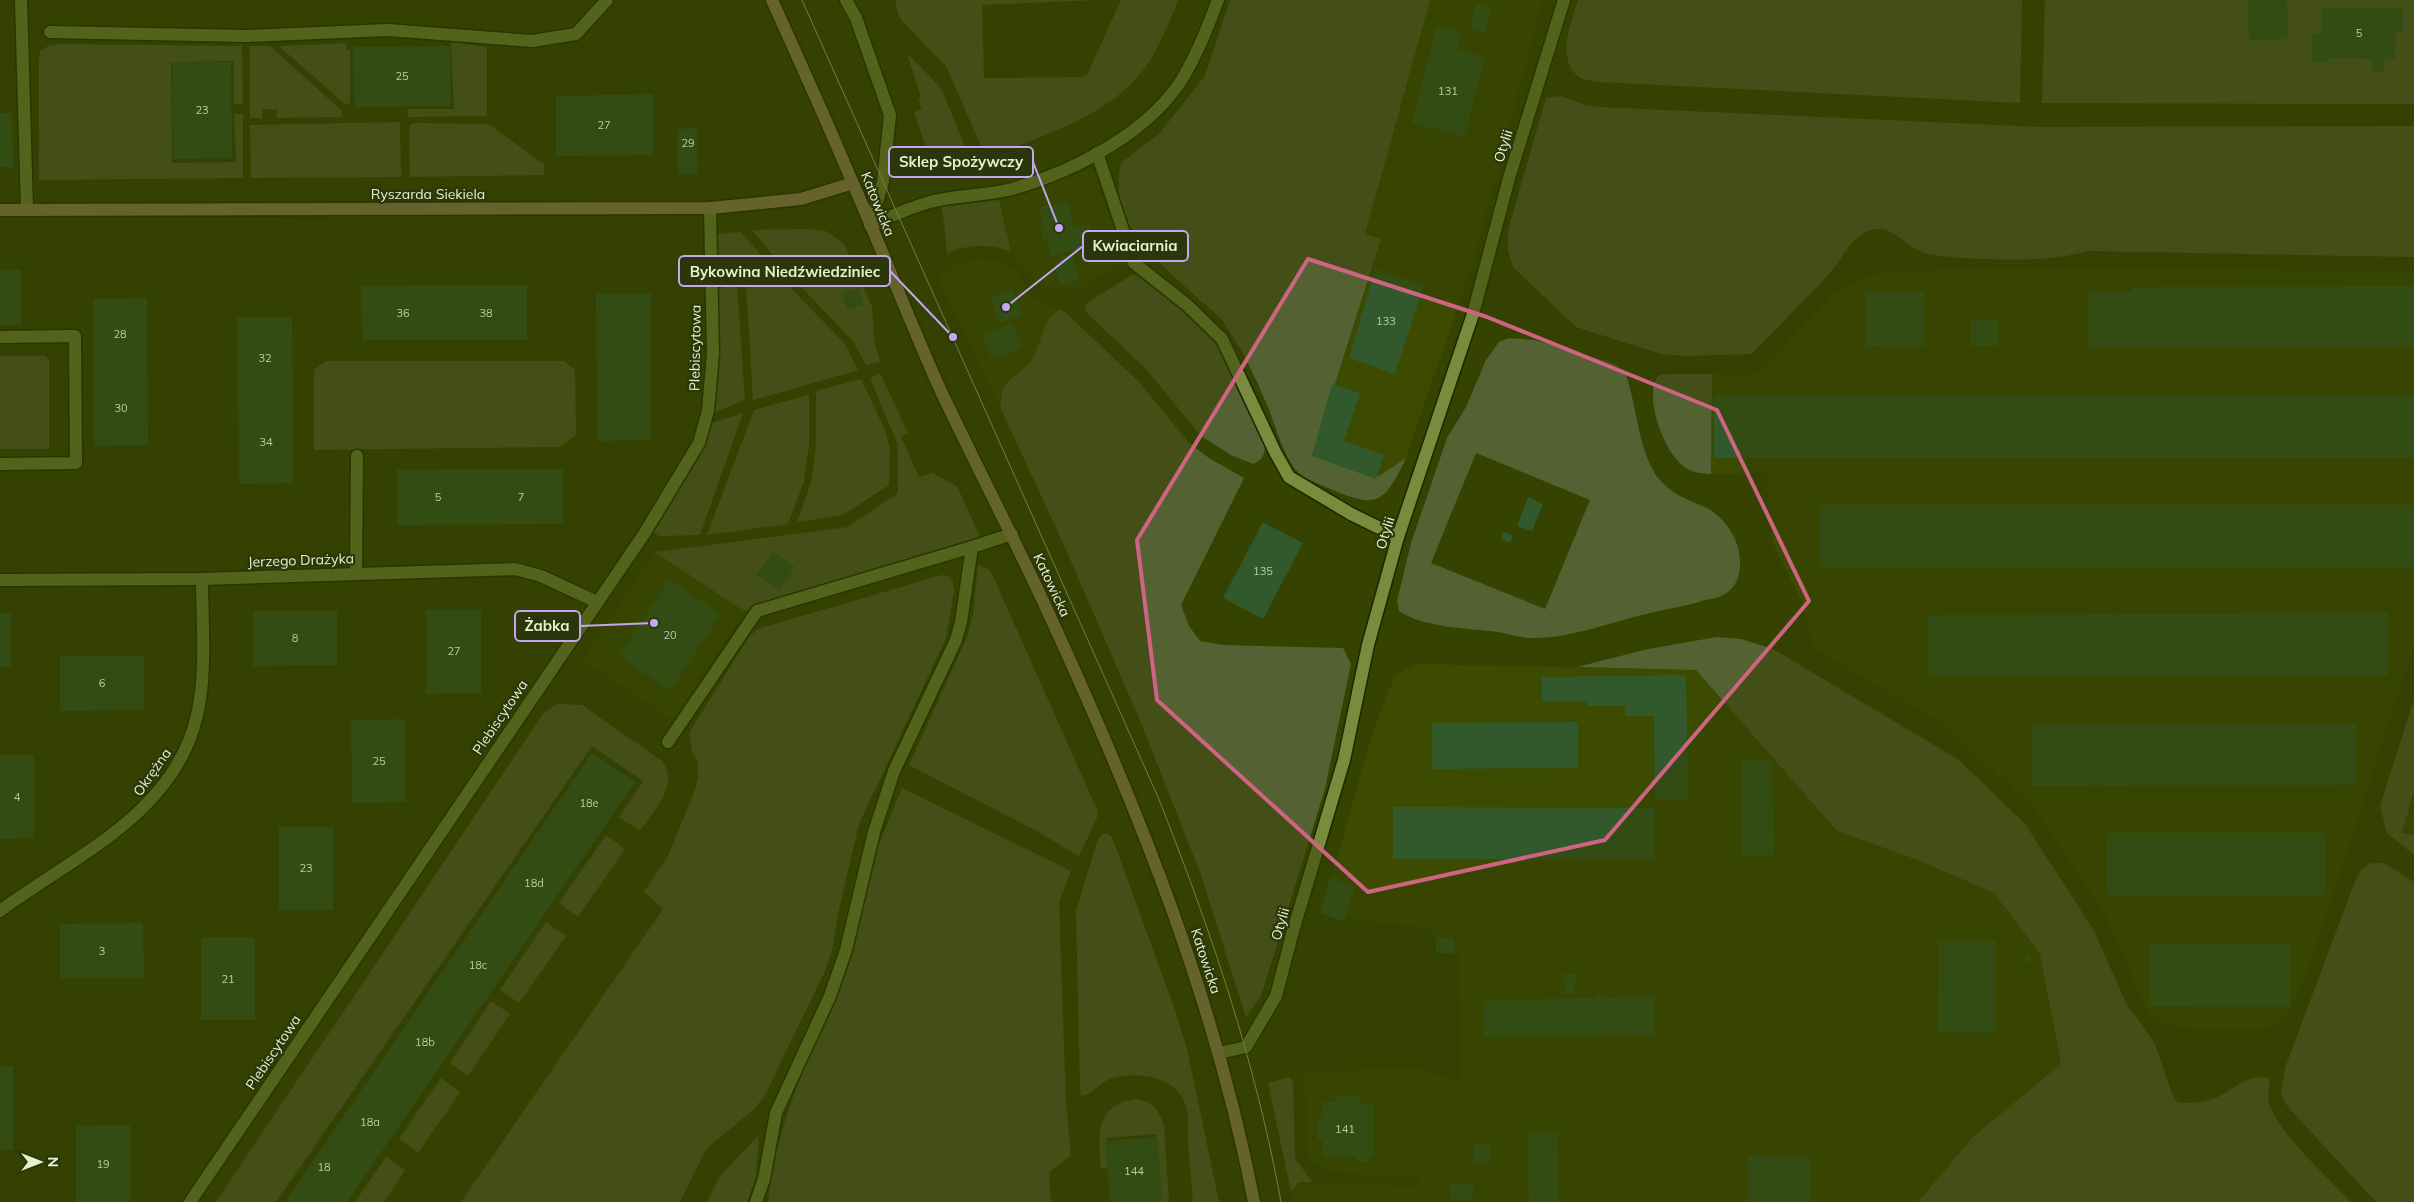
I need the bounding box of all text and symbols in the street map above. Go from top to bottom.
house number: 5 [2356,26,2363,40]
house number: 25 [395,69,409,83]
house number: 131 [1438,84,1458,98]
house number: 23 [195,103,209,117]
house number: 27 [597,118,611,132]
street label: Otylii [1490,127,1516,165]
house number: 29 [681,136,695,150]
callout: Sklep Spożywczy [889,147,1033,177]
text: Sklep Spożywczy [899,152,1024,171]
street label: Katowicka [857,169,899,239]
street label: Ryszarda Siekiela [371,185,485,203]
callout: Kwiaciarnia [1083,231,1188,261]
text: Kwiaciarnia [1093,236,1177,255]
callout: Bykowina Niedźwiedziniec [679,256,890,286]
text: Bykowina Niedźwiedziniec [690,262,881,281]
street label: Plebiscytowa [685,305,705,391]
house number: 36 [396,306,410,320]
house number: 38 [479,306,493,320]
house number: 133 [1376,314,1396,328]
house number: 28 [113,327,127,341]
house number: 32 [258,351,272,365]
house number: 30 [114,401,128,415]
house number: 34 [259,435,273,449]
house number: 5 [435,490,442,504]
house number: 7 [518,490,524,504]
street label: Otylii [1372,514,1398,552]
street label: Jerzego Drażyka [248,549,354,571]
street label: Katowicka [1029,550,1075,620]
house number: 135 [1253,564,1273,578]
callout: Żabka [515,611,580,641]
text: Żabka [524,616,570,635]
house number: 20 [663,628,677,642]
house number: 8 [292,631,299,645]
house number: 27 [447,644,461,658]
house number: 6 [99,676,106,690]
street label: Plebiscytowa [468,676,532,758]
street label: Okrężna [129,745,175,799]
house number: 25 [372,754,386,768]
house number: 4 [14,790,21,804]
house number: 18e [579,796,599,810]
house number: 23 [299,861,313,875]
house number: 18d [524,876,544,890]
street label: Otylii [1267,906,1293,942]
street label: Katowicka [1187,926,1225,996]
house number: 3 [99,944,105,958]
house number: 18c [469,958,488,972]
house number: 21 [221,972,235,986]
street label: Plebiscytowa [241,1011,305,1093]
house number: 18b [415,1035,435,1049]
house number: 18a [360,1115,380,1129]
house number: 141 [1335,1122,1355,1136]
north arrow [15,1137,65,1187]
text: N [44,1157,62,1167]
house number: 19 [96,1157,110,1171]
house number: 18 [317,1160,331,1174]
house number: 144 [1124,1164,1144,1178]

